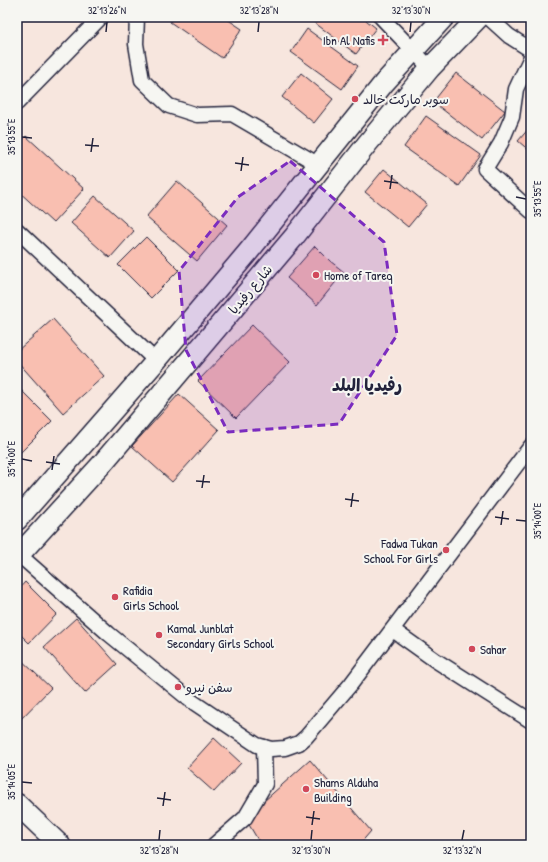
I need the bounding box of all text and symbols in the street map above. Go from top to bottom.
text: 32°13'26"N [88,4,126,17]
text: 32°13'28"N [240,4,278,17]
text: 32°13'30"N [392,4,430,17]
place label: Ibn Al Nafis [323,31,375,49]
marker: Ibn Al Nafis [378,35,388,45]
place label: سوبر مارکت خالد [363,90,449,108]
marker: سوبر مارکت خالد [350,94,360,104]
text: 35°13'55"E [5,118,18,155]
text: 35°13'55"E [531,180,544,217]
street label: شارع رفيديا [224,261,277,318]
place label: Home of Tareq [324,266,393,284]
marker: Home of Tareq [311,270,321,280]
district label: رفيديا البلد [332,373,402,396]
text: 35°14'00"E [5,440,18,477]
text: 35°14'00"E [531,502,544,539]
place label: Fadwa Tukan School For Girls [364,534,438,567]
marker: Fadwa Tukan School For Girls [441,545,451,555]
place label: Rafidia Girls School [123,581,180,614]
marker: Rafidia Girls School [110,592,120,602]
place label: Kamal Junblat Secondary Girls School [167,619,275,652]
marker: Kamal Junblat Secondary Girls School [154,630,164,640]
place label: Sahar [480,640,507,658]
marker: Sahar [467,644,477,654]
place label: سفن نيرو [185,678,232,696]
marker: سفن نيرو [173,682,183,692]
text: 35°14'05"E [5,763,18,800]
place label: Shams Alduha Building [314,773,378,806]
marker: Shams Alduha Building [301,784,311,794]
text: 32°13'28"N [140,844,178,857]
text: 32°13'30"N [292,844,330,857]
text: 32°13'32"N [443,844,481,857]

